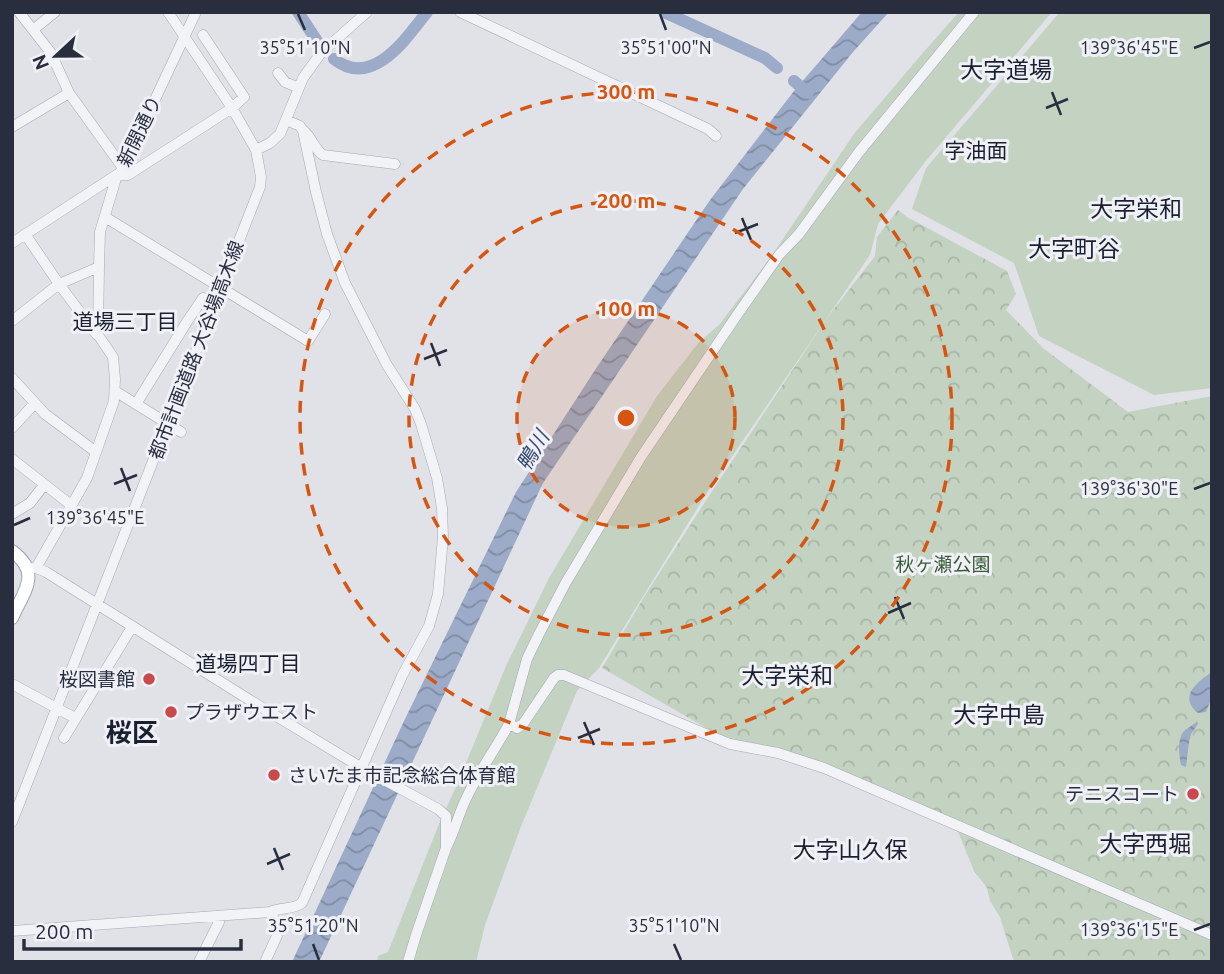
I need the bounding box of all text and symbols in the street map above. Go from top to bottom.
north arrow [21,21,91,91]
text: 35°51'10"N [259,37,351,57]
text: 35°51'00"N [620,37,712,57]
text: 139°36'45"E [1080,37,1178,57]
text: N [27,52,53,73]
district label: 大字道場 [960,57,1052,82]
text: 300 m [597,79,655,103]
street label: 新開通り [112,92,166,170]
district label: 字油面 [945,138,1008,162]
text: 200 m [597,188,655,212]
district label: 大字栄和 [1090,196,1182,221]
district label: 大字町谷 [1028,236,1120,261]
street label: 都市計画道路 大谷場高木線 [144,238,248,462]
text: 100 m [597,296,655,320]
district label: 道場三丁目 [73,309,178,333]
centre of rings [614,406,638,430]
water label: 鴨川 [511,425,554,475]
text: 139°36'30"E [1080,478,1178,498]
text: 139°36'45"E [46,507,144,527]
park label: 秋ヶ瀬公園 [895,553,991,575]
district label: 道場四丁目 [196,651,301,675]
district label: 大字栄和 [741,663,833,688]
place label: 桜図書館 [59,668,135,690]
marker: 桜図書館 [141,671,157,687]
place label: プラザウエスト [185,701,318,723]
district label: 大字中島 [953,702,1045,727]
marker: プラザウエスト [163,704,179,720]
district label: 桜区 [106,718,158,747]
place label: さいたま市記念総合体育館 [288,764,515,786]
marker: さいたま市記念総合体育館 [266,767,282,783]
place label: テニスコート [1065,783,1179,805]
marker: テニスコート [1185,786,1201,802]
district label: 大字西堀 [1099,831,1191,856]
district label: 大字山久保 [793,837,908,862]
scale bar [24,908,242,952]
text: 35°51'20"N [267,915,359,935]
text: 35°51'10"N [628,915,720,935]
text: 200 m [35,919,93,943]
text: 139°36'15"E [1080,919,1178,939]

